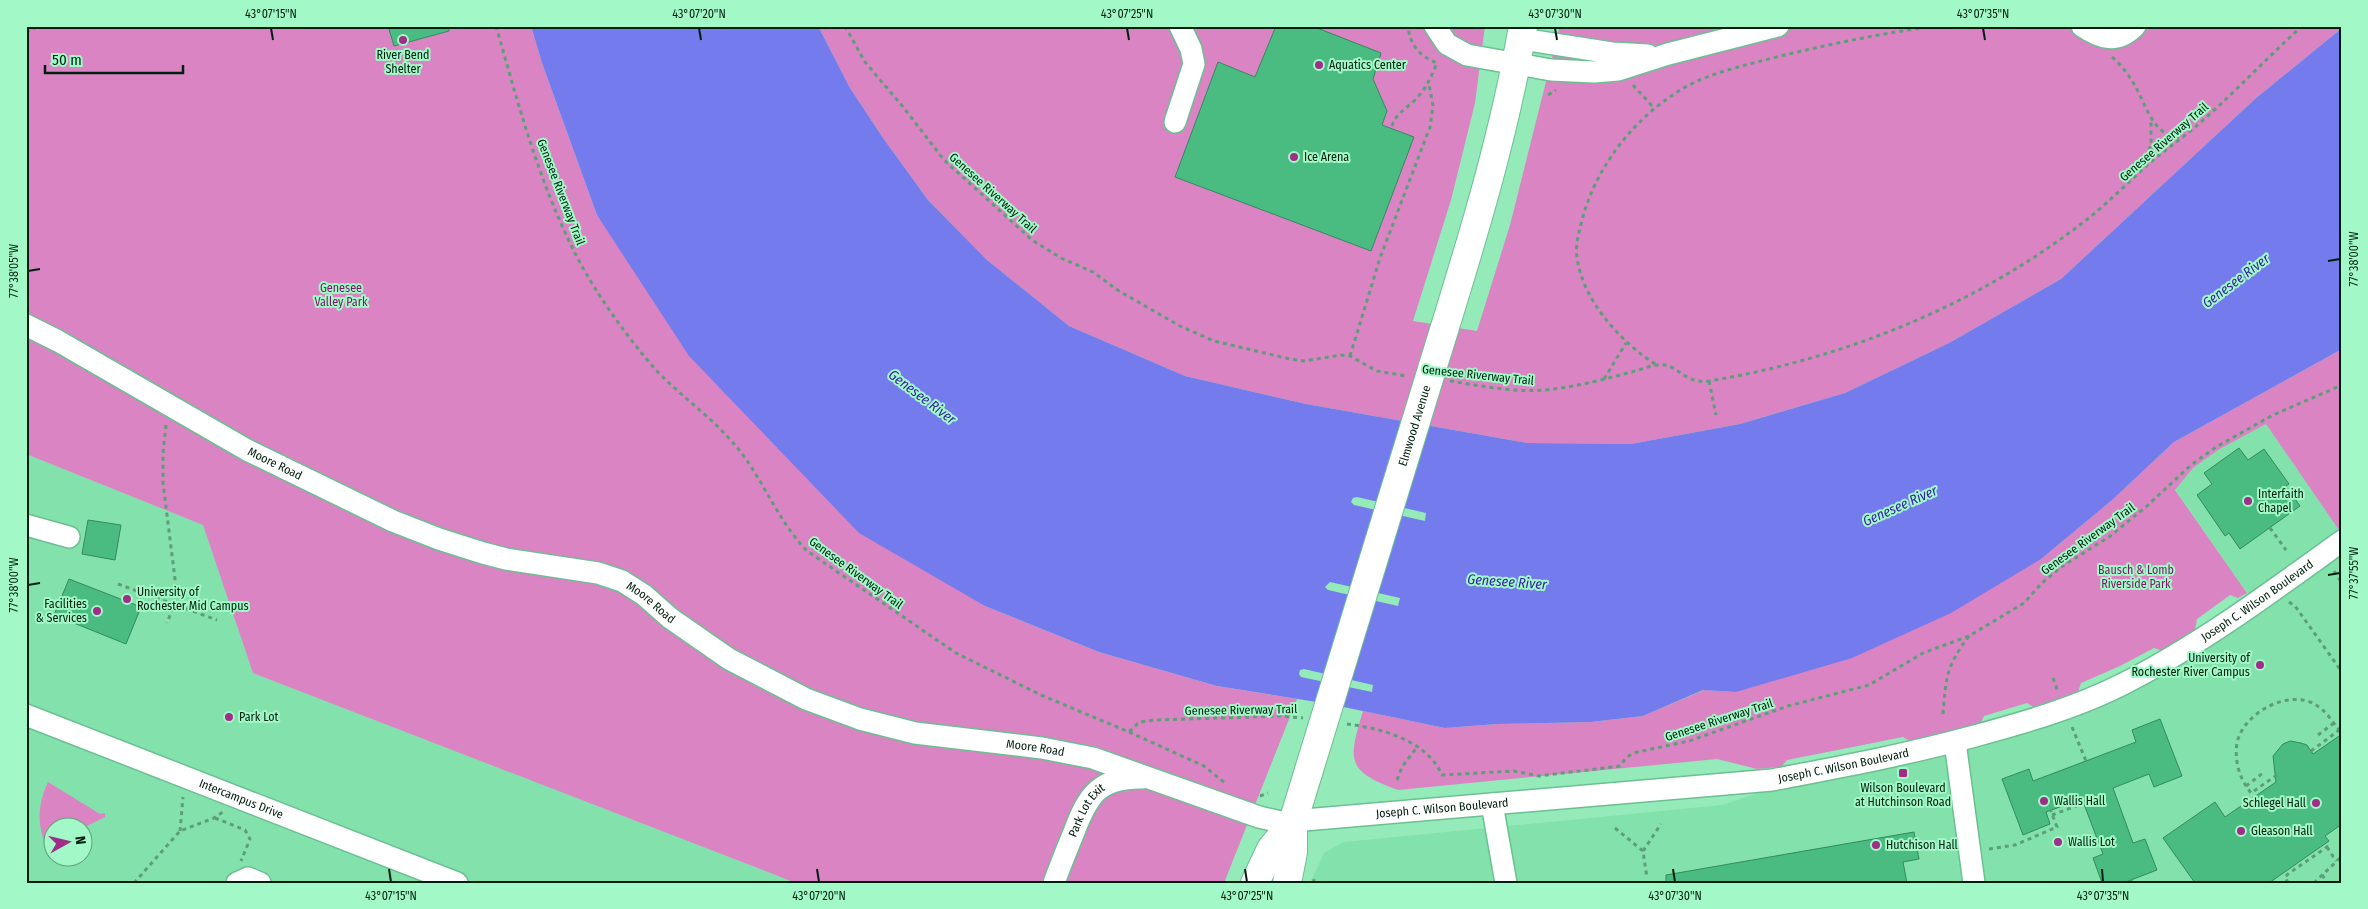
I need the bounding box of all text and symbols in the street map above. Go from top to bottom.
text: 43°07'15"N [245,7,297,21]
text: 43°07'20"N [672,7,726,21]
text: 43°07'25"N [1101,7,1153,21]
text: 43°07'30"N [1528,7,1582,21]
text: 43°07'35"N [1957,7,2009,21]
marker: River Bend Shelter [397,34,409,46]
scale bar [45,42,182,74]
place label: River Bend Shelter [376,48,430,76]
text: 50 m [52,51,82,69]
place label: Aquatics Center [1329,58,1407,72]
marker: Aquatics Center [1313,59,1325,71]
street label: Genesee Riverway Trail [2117,100,2211,184]
street label: Genesee Riverway Trail [534,137,588,247]
street label: Genesee Riverway Trail [947,150,1039,236]
place label: Ice Arena [1304,150,1349,164]
marker: Ice Arena [1288,151,1300,163]
text: 77°38'00"W [2347,232,2361,286]
text: 77°38'05"W [7,244,21,298]
water label: Genesee River [2199,250,2274,312]
park label: Genesee Valley Park [314,281,368,309]
street label: Genesee Riverway Trail [1421,362,1535,388]
water label: Genesee River [885,366,960,428]
street label: Elmwood Avenue [1396,384,1434,468]
street label: Moore Road [245,444,304,483]
water label: Genesee River [1860,482,1941,530]
place label: Interfaith Chapel [2258,487,2304,515]
marker: Interfaith Chapel [2242,495,2254,507]
street label: Genesee Riverway Trail [2038,500,2138,578]
street label: Genesee Riverway Trail [806,534,906,612]
text: 77°37'55"W [2347,547,2361,599]
street label: Joseph C. Wilson Boulevard [2198,557,2316,644]
text: 77°38'00"W [7,558,21,612]
park label: Bausch & Lomb Riverside Park [2098,563,2174,591]
water label: Genesee River [1467,571,1548,593]
street label: Moore Road [624,579,678,626]
place label: University of Rochester Mid Campus [137,585,249,613]
marker: University of Rochester Mid Campus [121,593,133,605]
place label: Facilities & Services [36,597,87,625]
marker: Facilities & Services [91,605,103,617]
place label: University of Rochester River Campus [2131,651,2251,679]
marker: University of Rochester River Campus [2254,659,2266,671]
street label: Genesee Riverway Trail [1663,696,1775,744]
street label: Genesee Riverway Trail [1185,702,1297,718]
place label: Park Lot [239,710,278,724]
marker: Park Lot [223,711,235,723]
street label: Moore Road [1005,737,1066,759]
street label: Joseph C. Wilson Boulevard [1777,746,1910,786]
marker: Wilson Boulevard at Hutchinson Road [1897,767,1909,779]
street label: Intercampus Drive [197,776,285,822]
street label: Park Lot Exit [1066,780,1107,839]
place label: Wilson Boulevard at Hutchinson Road [1855,781,1951,809]
place label: Wallis Hall [2054,794,2105,808]
marker: Wallis Hall [2038,795,2050,807]
street label: Joseph C. Wilson Boulevard [1375,796,1509,821]
place label: Schlegel Hall [2243,796,2306,810]
marker: Schlegel Hall [2310,797,2322,809]
north arrow [42,816,92,866]
place label: Gleason Hall [2251,824,2313,838]
marker: Gleason Hall [2235,825,2247,837]
text: N [71,835,89,846]
place label: Wallis Lot [2068,835,2115,849]
marker: Wallis Lot [2052,836,2064,848]
place label: Hutchison Hall [1886,838,1958,852]
marker: Hutchison Hall [1870,839,1882,851]
text: 43°07'15"N [365,889,417,903]
text: 43°07'20"N [792,889,846,903]
text: 43°07'25"N [1221,889,1273,903]
text: 43°07'30"N [1648,889,1702,903]
text: 43°07'35"N [2077,889,2129,903]

